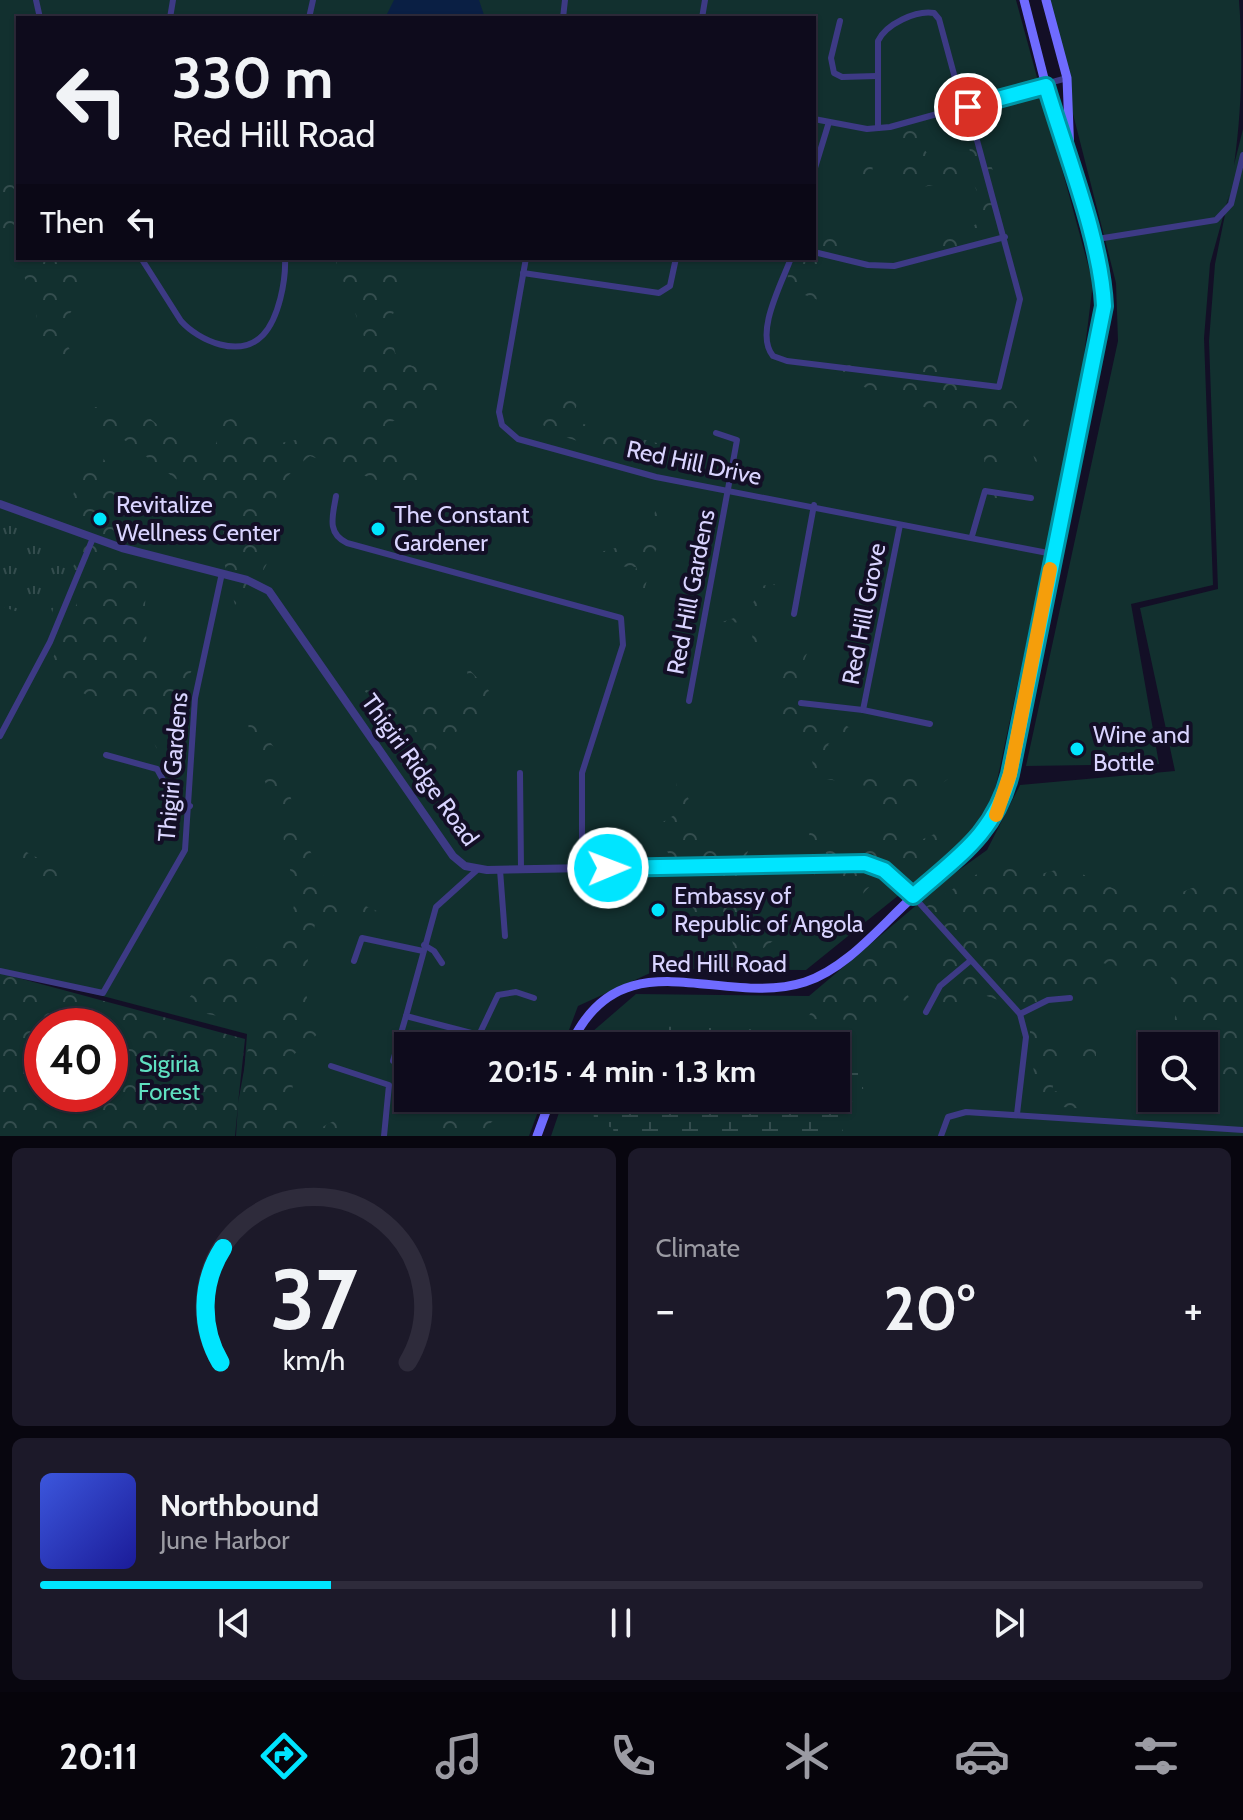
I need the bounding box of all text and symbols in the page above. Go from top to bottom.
text: 330 m [172,44,333,112]
icon: left [40,48,144,152]
pin [934,73,1002,141]
icon: arrive [946,85,990,129]
text: Red Hill Road [172,112,375,156]
icon: left [120,200,164,244]
text: Then [40,204,104,241]
street label: Red Hill Drive [624,434,764,491]
place label: Revitalize Wellness Center [116,490,281,547]
place label: The Constant Gardener [394,500,529,557]
street label: Red Hill Gardens [660,507,721,677]
marker: Revitalize Wellness Center [91,510,109,528]
marker: The Constant Gardener [369,520,387,538]
street label: Red Hill Grove [836,541,891,687]
street label: Thigiri Ridge Road [356,688,485,851]
street label: Thigiri Gardens [152,691,193,843]
place label: Wine and Bottle [1093,720,1190,777]
marker: Wine and Bottle [1068,740,1086,758]
position arrow [566,826,650,910]
place label: Embassy of Republic of Angola [674,881,864,938]
marker: Embassy of Republic of Angola [649,901,667,919]
street label: Red Hill Road [651,949,787,978]
speed limit sign: 40 [24,1008,128,1112]
map controls [1138,1032,1218,1112]
button: search [1138,1032,1218,1112]
park label: Sigiria Forest [138,1049,200,1106]
text: 20:15 · 4 min · 1.3 km [488,1053,756,1090]
text: Climate [656,1232,740,1264]
text: 37 [270,1249,357,1350]
text: 20° [884,1272,975,1345]
text: − [656,1283,675,1336]
text: + [1184,1283,1203,1336]
text: km/h [282,1342,345,1377]
text: Northbound [160,1487,319,1524]
text: June Harbor [160,1524,289,1556]
icon: previous [212,1601,256,1645]
icon: pause [599,1601,643,1645]
icon: next [987,1601,1031,1645]
icon: directions [256,1728,312,1784]
icon: music [431,1728,487,1784]
icon: phone [605,1728,661,1784]
icon: climate [779,1728,835,1784]
icon: car [954,1728,1010,1784]
icon: filters [1128,1728,1184,1784]
text: 20:11 [59,1734,138,1778]

